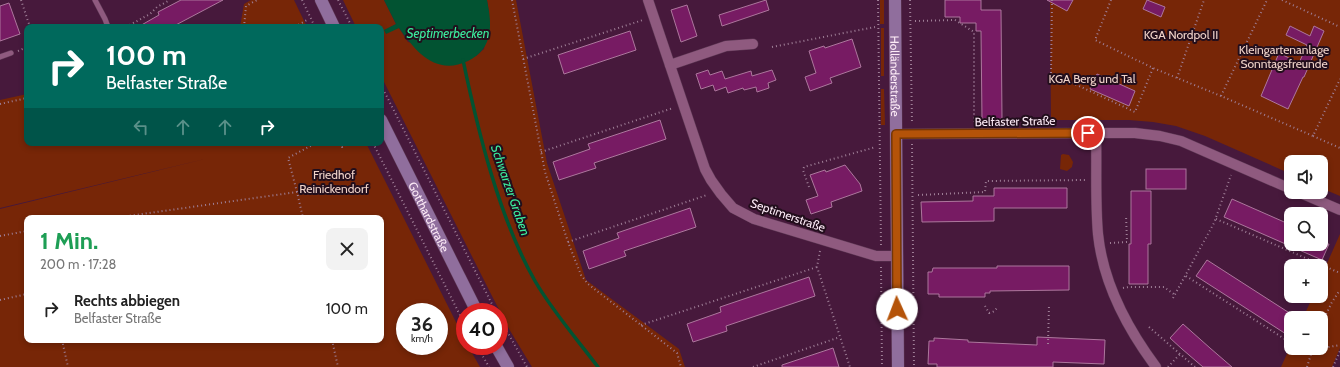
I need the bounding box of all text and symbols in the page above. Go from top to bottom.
water label: Septimerbecken [407,25,489,41]
park label: KGA Nordpol II [1144,27,1218,42]
street label: Holländerstraße [888,35,903,117]
text: 100 m [106,38,187,72]
icon: right [40,40,92,92]
park label: Kleingartenanlage Sonntagsfreunde [1239,42,1329,71]
park label: KGA Berg und Tal [1049,71,1136,86]
text: Belfaster Straße [106,72,227,94]
street label: Belfaster Straße [974,113,1056,129]
icon: left [130,116,152,138]
icon: ahead [172,116,194,138]
icon: ahead [214,116,236,138]
icon: right [256,116,278,138]
pin [1071,116,1105,150]
icon: arrive [1077,122,1099,144]
water label: Schwarzer Graben [488,143,534,237]
map controls [1284,155,1328,355]
button: sound [1284,155,1328,199]
park label: Friedhof Reinickendorf [299,167,369,196]
street label: Gotthardstraße [405,179,453,254]
street label: Septimerstraße [749,195,827,235]
button: search [1284,207,1328,251]
text: 1 Min. [40,226,98,255]
button: close [326,228,368,270]
text: 200 m · 17:28 [40,256,116,272]
button: + [1284,259,1328,303]
position arrow [876,288,918,330]
text: Rechts abbiegen [74,292,180,310]
icon: right [40,298,62,320]
text: 100 m [326,300,368,318]
speed limit sign: 40 [456,303,508,355]
text: Belfaster Straße [74,310,162,326]
button: − [1284,311,1328,355]
text: 36 [411,312,433,336]
text: km/h [411,332,433,345]

